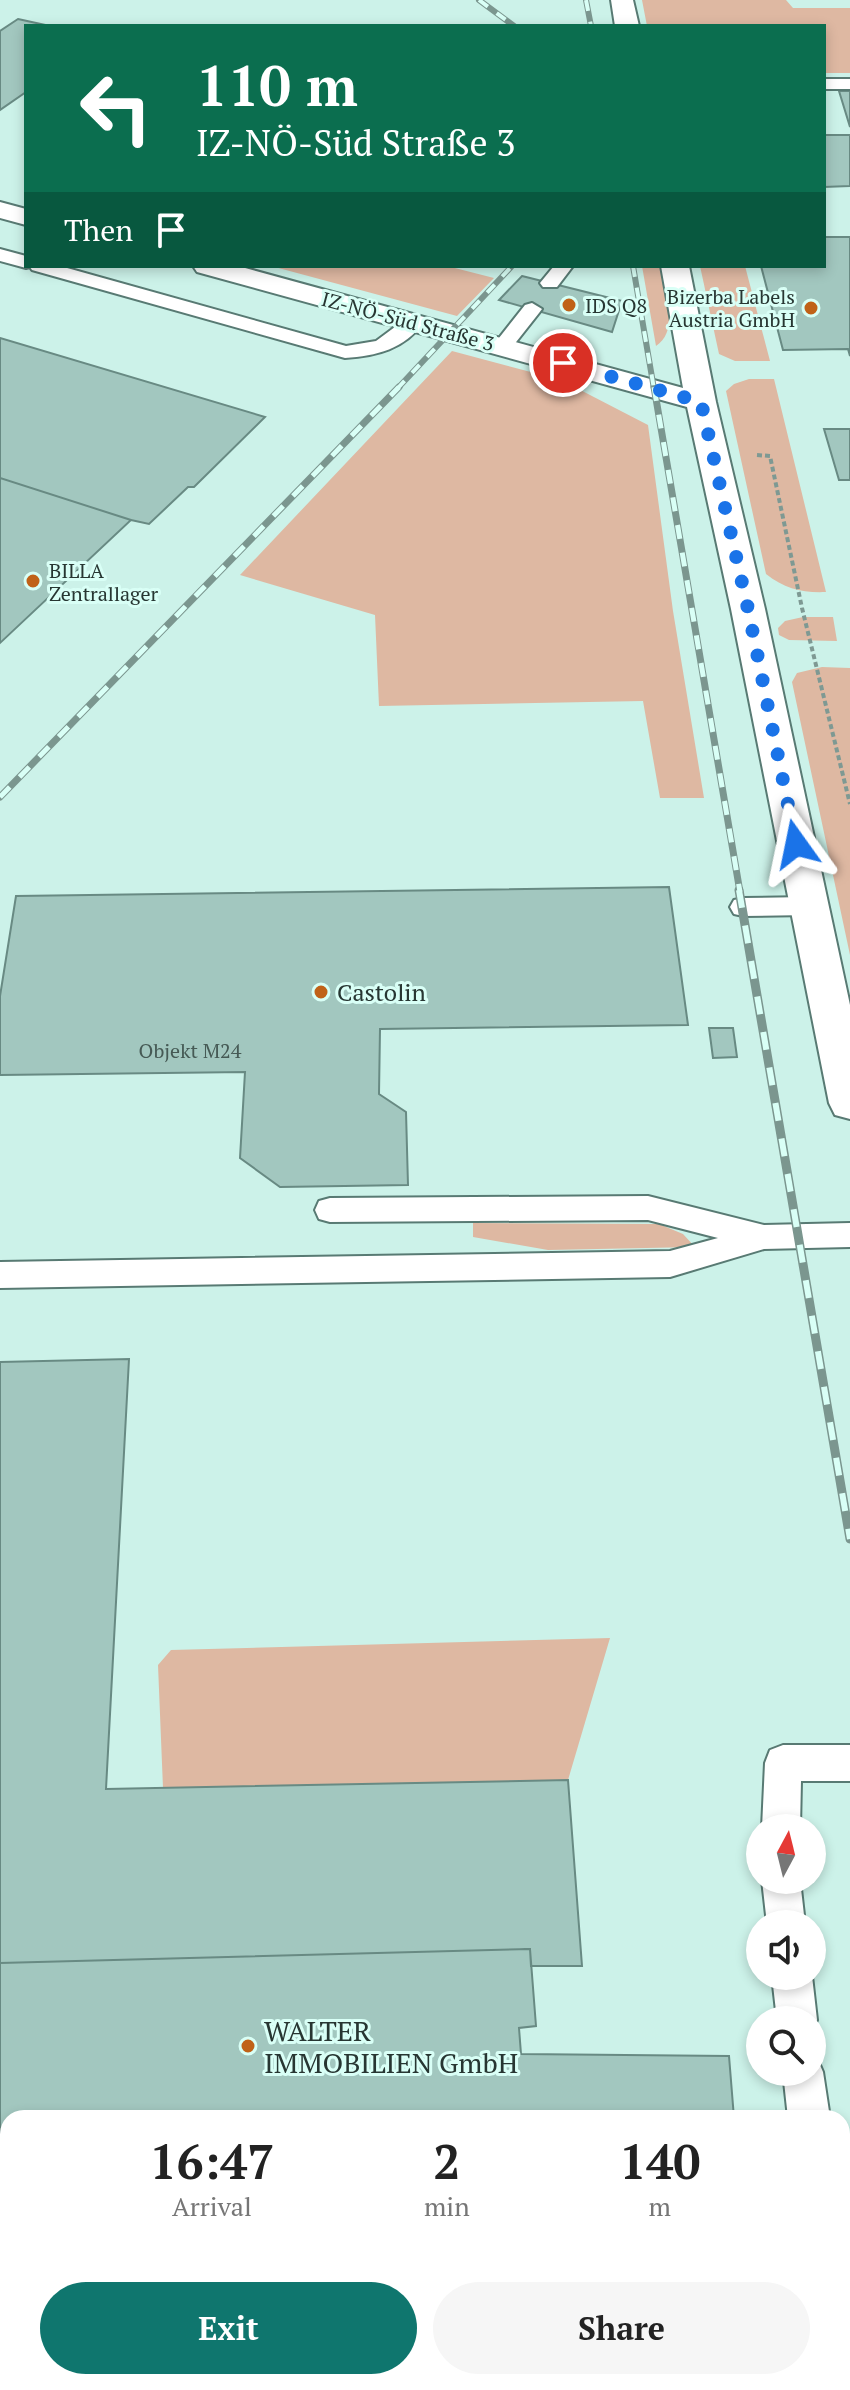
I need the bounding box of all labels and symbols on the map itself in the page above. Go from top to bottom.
place label: Bizerba Labels Austria GmbH [667,283,795,333]
street label: IZ-NÖ-Süd Straße 3 [319,285,497,357]
place label: IDS Q8 [585,292,647,319]
marker: IDS Q8 [560,296,578,314]
marker: Bizerba Labels Austria GmbH [802,299,820,317]
pin [529,329,597,397]
place label: BILLA Zentrallager [49,557,159,607]
marker: BILLA Zentrallager [24,572,42,590]
position arrow [754,802,838,886]
place label: Castolin [337,976,426,1008]
marker: Castolin [312,983,330,1001]
house number: Objekt M24 [139,1037,242,1064]
north arrow [746,1814,826,1894]
place label: WALTER IMMOBILIEN GmbH [264,2012,518,2081]
marker: WALTER IMMOBILIEN GmbH [239,2037,257,2055]

